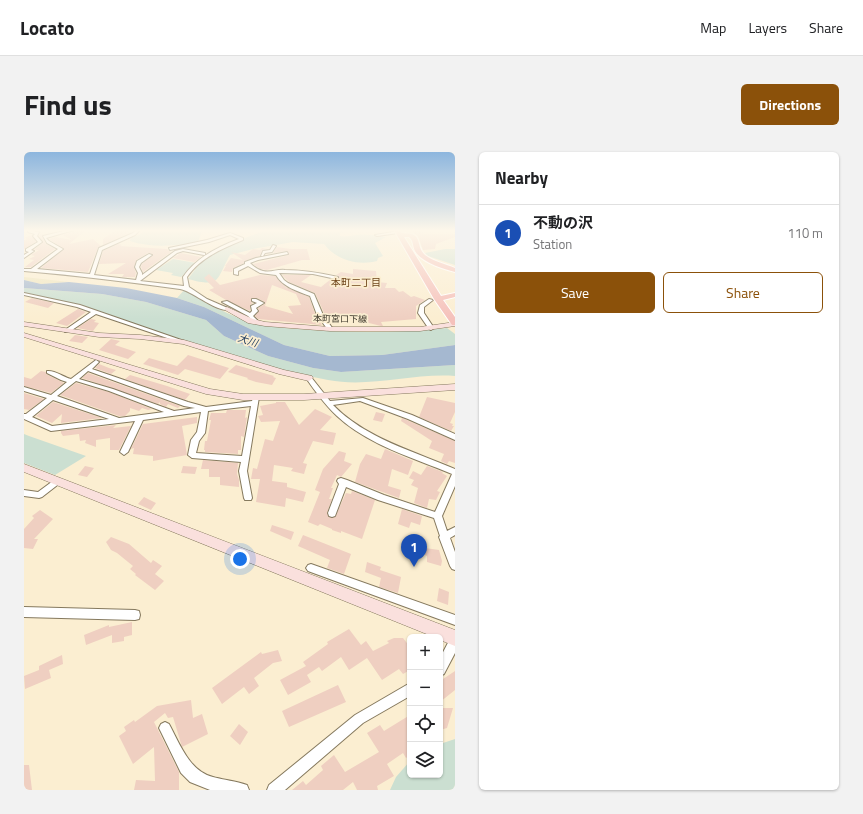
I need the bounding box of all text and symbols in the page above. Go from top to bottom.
text: Locato [20,13,74,42]
text: Map [700,17,726,38]
text: Layers [748,17,787,38]
text: Share [809,17,843,38]
text: Find us [24,83,112,126]
button: Directions [741,84,839,125]
text: Nearby [495,165,548,191]
text: 不動の沢 [533,211,593,234]
text: 1 [504,223,512,243]
text: 110 m [787,223,823,243]
text: Station [533,234,572,254]
button: Save [495,272,655,313]
button: Share [663,272,823,313]
district label: 本町二丁目 [331,275,381,290]
street label: 本町宮口下線 [313,312,368,325]
water label: 大川 [236,330,261,351]
pin: 1 [401,534,427,567]
your location [230,549,250,569]
map controls [407,634,443,778]
button: + [407,634,443,670]
button: − [407,670,443,706]
button: locate [407,706,443,742]
button: layers [407,742,443,778]

